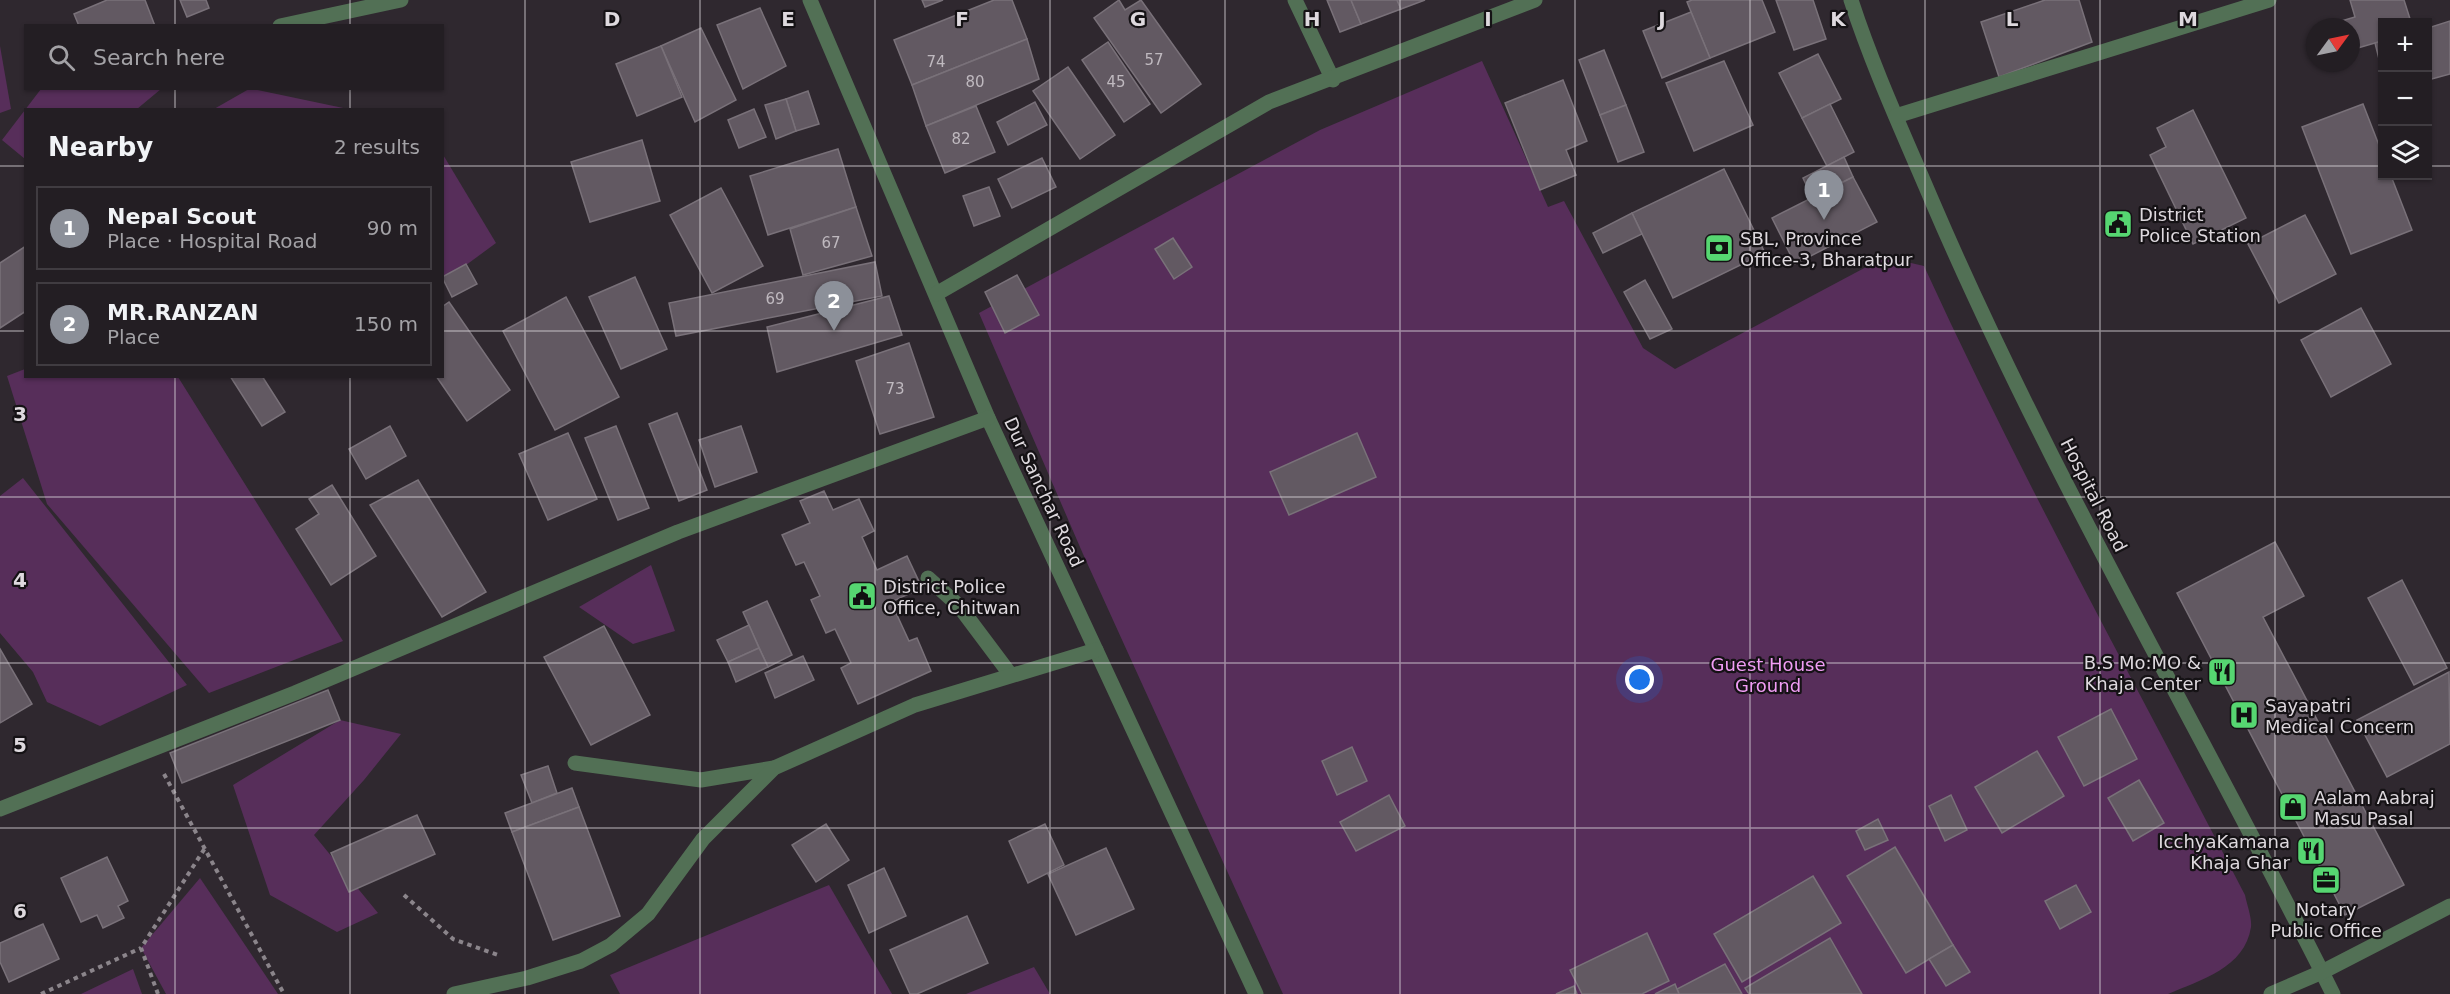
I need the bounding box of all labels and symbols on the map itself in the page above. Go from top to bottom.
text: D [604,7,620,31]
text: E [781,7,795,31]
text: F [955,7,969,31]
text: G [1130,7,1146,31]
text: H [1304,7,1320,31]
text: I [1484,7,1492,31]
text: J [1656,7,1666,31]
text: K [1830,7,1847,31]
text: L [2006,7,2019,31]
text: M [2178,7,2198,31]
north arrow [2306,18,2360,72]
house number: 57 [1144,51,1164,69]
house number: 74 [926,53,946,71]
house number: 80 [965,73,985,91]
house number: 45 [1106,73,1126,91]
house number: 82 [951,130,971,148]
pin: 1 [1804,170,1844,220]
place label: District Police Station [2139,204,2261,246]
public building icon: District Police Station [2102,208,2134,240]
place label: SBL, Province Office-3, Bharatpur [1740,228,1913,270]
bank icon: SBL, Province Office-3, Bharatpur [1703,232,1735,264]
house number: 67 [821,234,841,252]
pin: 2 [814,282,854,331]
house number: 69 [765,290,785,308]
house number: 73 [885,380,905,398]
text: 3 [13,402,27,426]
street label: Dur Sanchar Road [1000,414,1088,570]
street label: Hospital Road [2056,435,2132,555]
text: 4 [13,568,27,592]
place label: District Police Office, Chitwan [883,576,1020,618]
public building icon: District Police Office, Chitwan [846,580,878,612]
place label: B.S Mo:MO & Khaja Center [2084,652,2202,694]
park label: Guest House Ground [1711,654,1826,696]
restaurant icon: B.S Mo:MO & Khaja Center [2206,656,2238,688]
your location [1625,665,1654,694]
place label: Sayapatri Medical Concern [2265,695,2414,737]
hospital icon: Sayapatri Medical Concern [2228,699,2260,731]
text: 5 [13,733,27,757]
place label: Aalam Aabraj Masu Pasal [2314,787,2435,829]
shop icon: Aalam Aabraj Masu Pasal [2277,791,2309,823]
place label: IcchyaKamana Khaja Ghar [2158,831,2291,873]
restaurant icon: IcchyaKamana Khaja Ghar [2295,835,2327,867]
office icon: Notary Public Office [2310,864,2342,896]
text: 6 [13,899,27,923]
place label: Notary Public Office [2270,899,2382,941]

